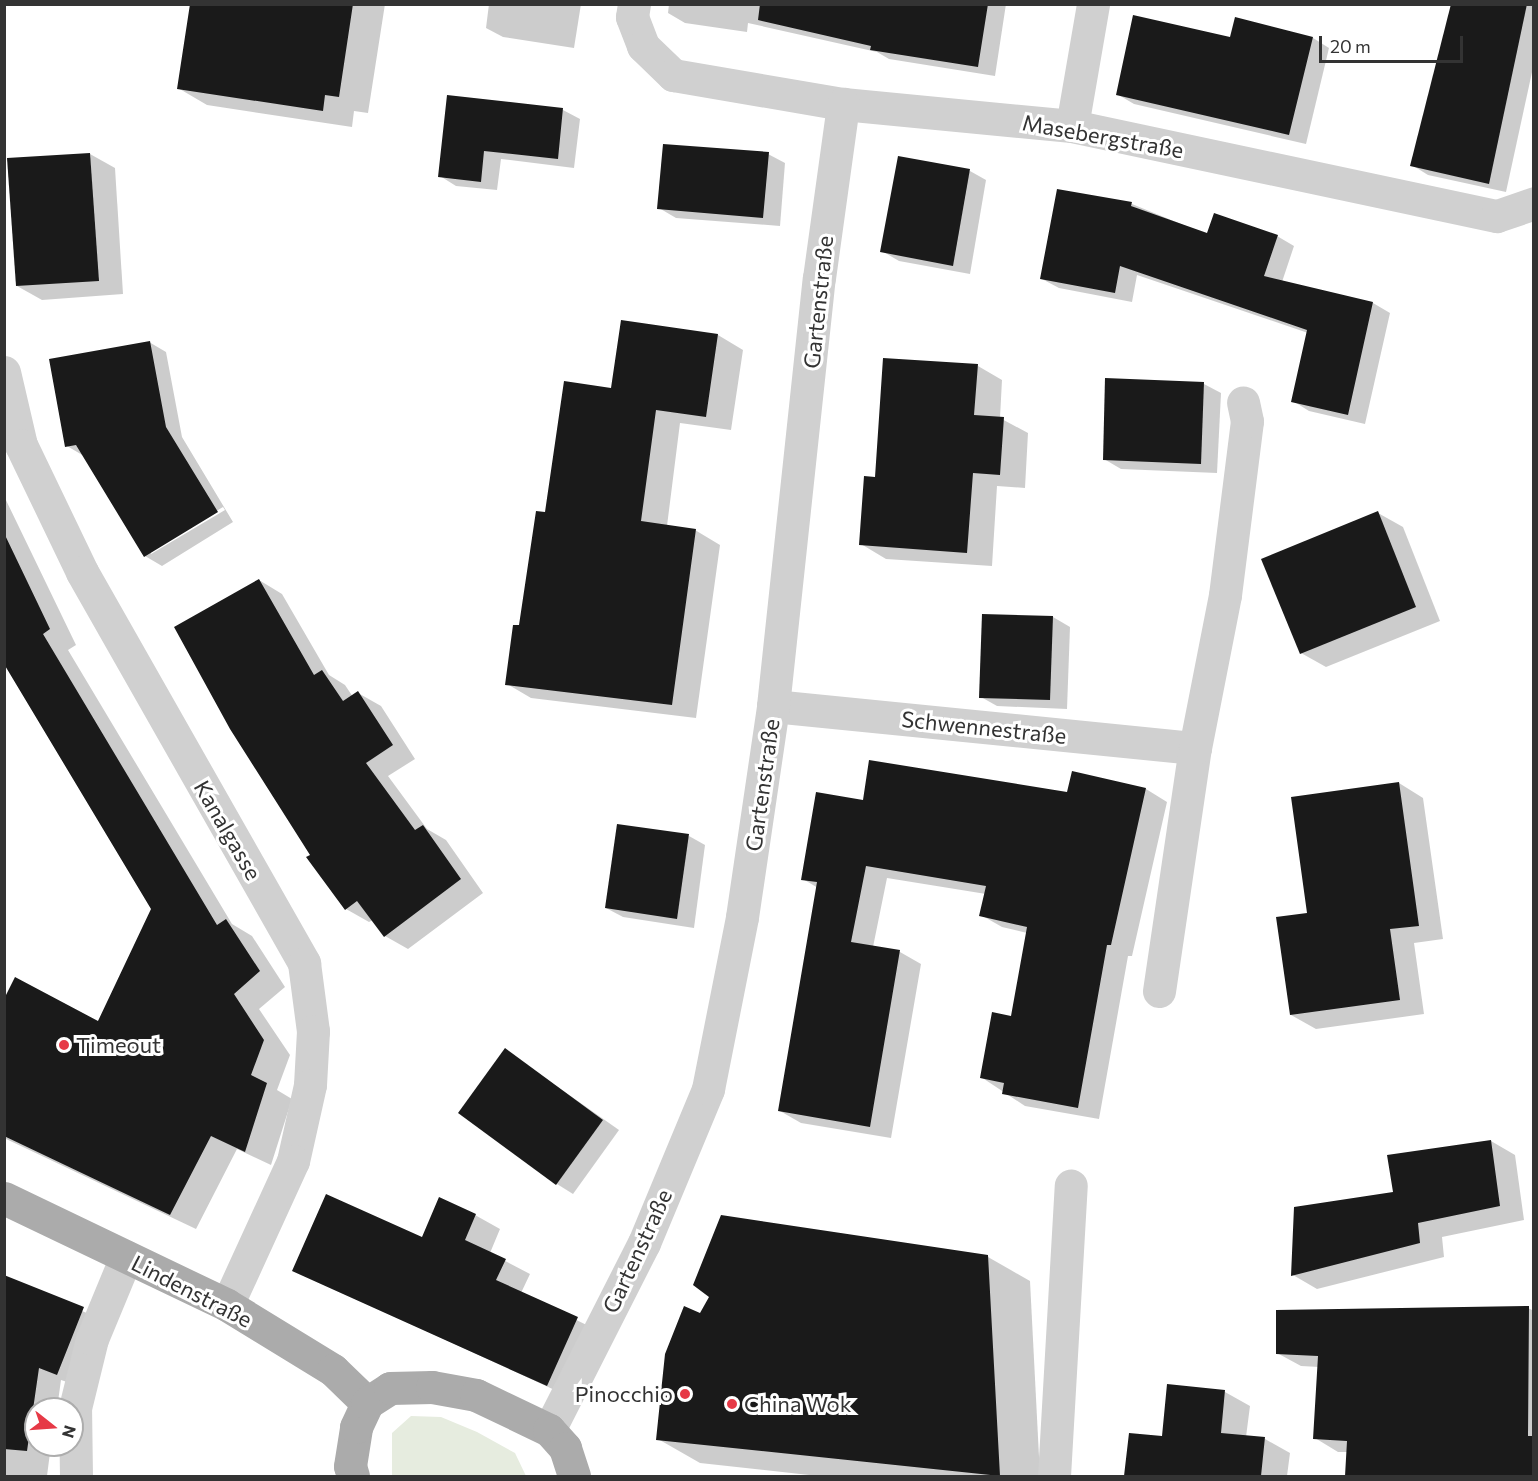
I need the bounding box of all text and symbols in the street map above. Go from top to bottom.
scale bar [1322,24,1466,62]
text: 20 m [1330,35,1371,57]
street label: Masebergstraße [1020,109,1186,163]
street label: Gartenstraße [798,234,838,370]
street label: Schwennestraße [900,705,1068,749]
street label: Gartenstraße [740,717,784,853]
street label: Kanalgasse [189,775,267,885]
place label: Timeout [76,1032,161,1058]
marker: Timeout [57,1038,71,1052]
street label: Gartenstraße [597,1185,677,1317]
street label: Lindenstraße [127,1249,257,1333]
place label: Pinocchio [575,1381,673,1407]
marker: Pinocchio [678,1387,692,1401]
place label: China Wok [744,1391,852,1417]
north arrow [24,1397,84,1457]
marker: China Wok [725,1397,739,1411]
text: N [59,1423,81,1440]

